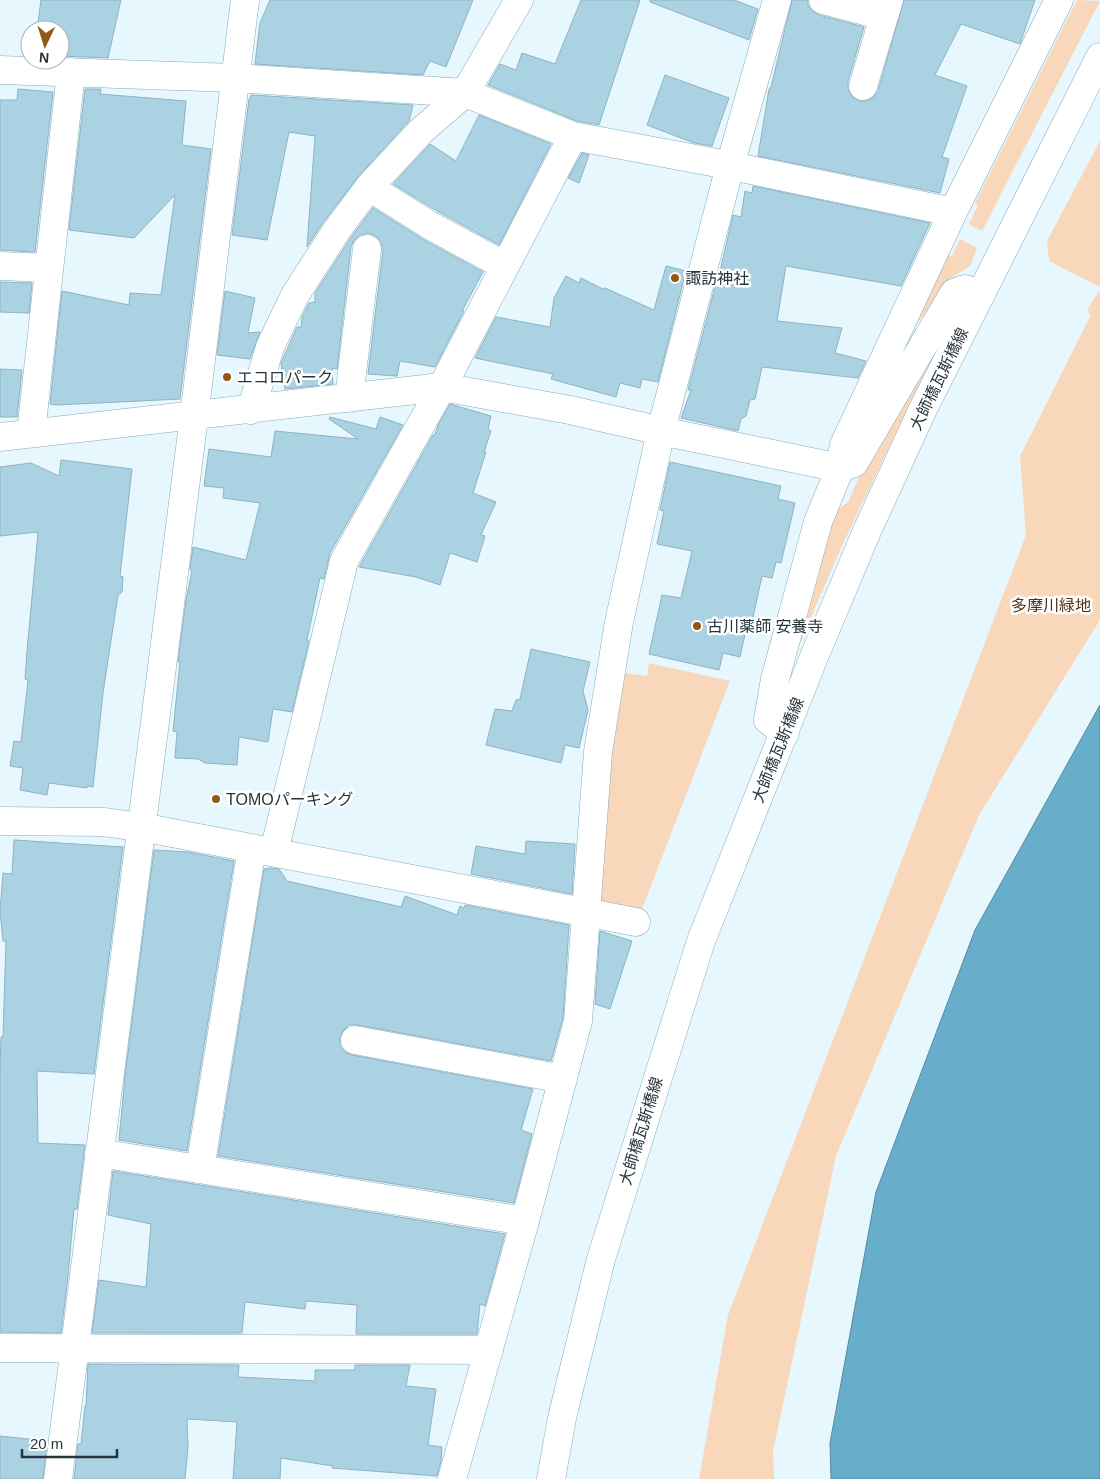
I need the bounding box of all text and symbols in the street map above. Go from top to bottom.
north arrow [20,20,70,70]
text: N [38,50,50,66]
place label: 諏訪神社 [685,270,749,287]
marker: 諏訪神社 [669,272,681,284]
street label: 大師橋瓦斯橋線 [907,325,971,433]
place label: エコロパーク [237,369,333,386]
marker: エコロパーク [221,371,233,383]
park label: 多摩川緑地 [1011,597,1091,614]
place label: 古川薬師 安養寺 [707,618,823,635]
marker: 古川薬師 安養寺 [691,620,703,632]
street label: 大師橋瓦斯橋線 [749,695,807,805]
place label: TOMOパーキング [226,791,353,808]
marker: TOMOパーキング [210,793,222,805]
street label: 大師橋瓦斯橋線 [616,1075,666,1187]
scale bar [22,1426,118,1458]
text: 20 m [30,1435,63,1452]

